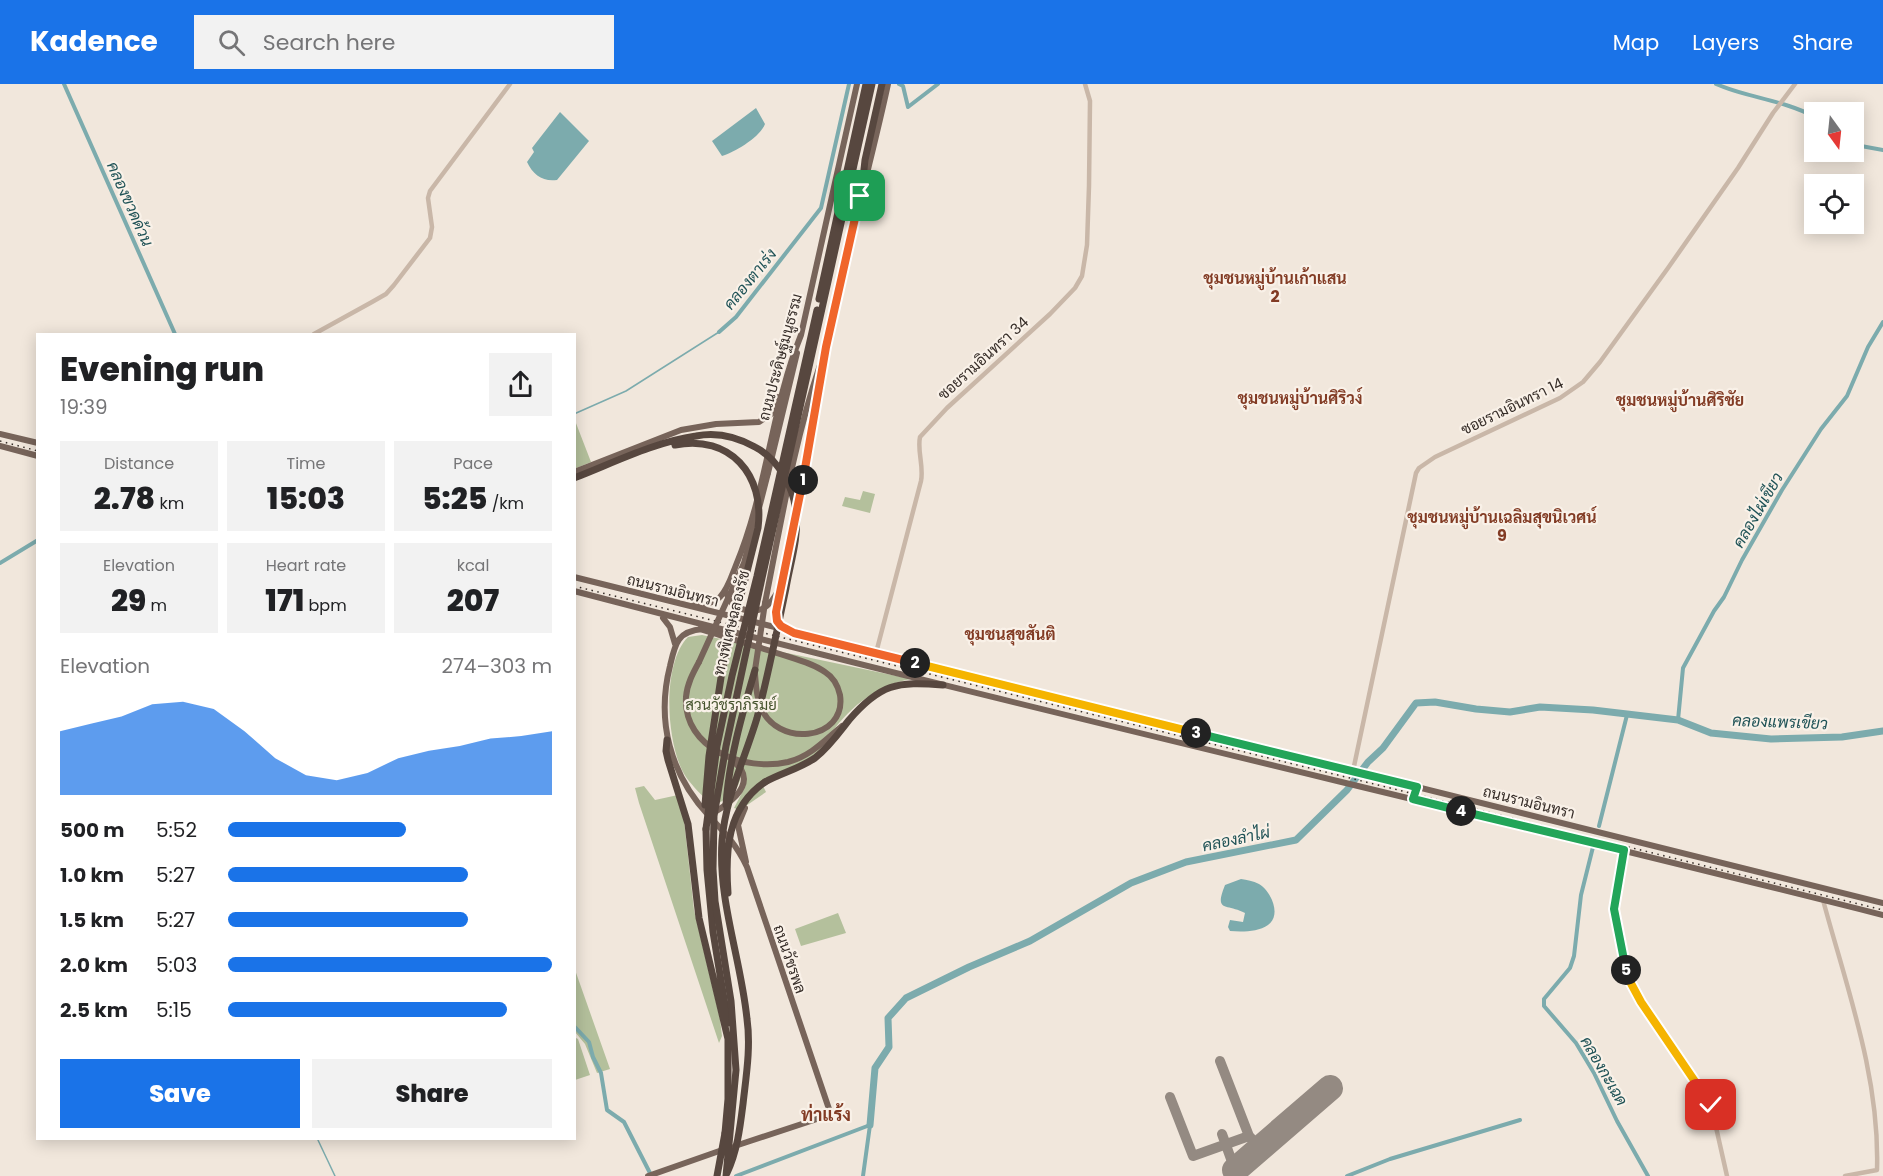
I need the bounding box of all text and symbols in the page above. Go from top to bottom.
search box [194,15,614,69]
text: Kadence [30,22,158,61]
icon: search [215,26,248,59]
text: Search here [263,27,395,58]
text: Map [1613,28,1659,57]
text: Layers [1692,28,1759,57]
text: Share [1792,28,1853,57]
north arrow [1804,102,1864,162]
map controls [1804,102,1864,234]
water label: คลองขวดด้วน [101,158,159,250]
pin [834,170,885,221]
button: locate [1804,174,1864,234]
icon: arrive [843,179,876,212]
water label: คลองตาเร่ง [718,243,782,315]
district label: ชุมชนหมู่บ้านเก้าแสน 2 [1203,267,1347,308]
street label: ถนนประดิษฐ์มนูธรรม [753,291,807,423]
street label: ซอยรามอินทรา 34 [933,312,1033,404]
text: Evening run [60,346,264,393]
button: share [489,353,552,416]
street label: ซอยรามอินทรา 14 [1457,372,1567,440]
district label: ชุมชนหมู่บ้านศิริวง์ [1238,387,1363,411]
district label: ชุมชนหมู่บ้านศิริชัย [1616,389,1744,413]
text: 19:39 [60,393,108,421]
text: Distance [104,452,174,475]
text: Time [287,452,326,475]
text: Pace [453,452,493,475]
pin: 1 [788,465,818,495]
text: 1 [800,468,806,491]
water label: คลองไผ่เขียว [1727,468,1789,552]
text: 2.78 [94,477,155,520]
text: 15:03 [267,477,345,520]
text: 5:25 [422,477,487,520]
text: km [155,492,184,515]
text: /km [487,492,524,515]
district label: ชุมชนหมู่บ้านเฉลิมสุขนิเวศน์ 9 [1407,506,1598,547]
text: Elevation [103,554,175,577]
text: Heart rate [266,554,346,577]
text: kcal [457,554,489,577]
street label: ถนนรามอินทรา [625,568,721,612]
street label: ทางพิเศษฉลองรัช [708,568,754,678]
text: 29 [111,579,146,622]
text: 171 [265,579,304,622]
text: 207 [447,579,499,622]
text: m [146,594,167,617]
text: bpm [304,594,347,617]
district label: ชุมชนสุขสันติ [964,623,1056,646]
pin: 2 [900,648,930,678]
text: 2 [910,651,920,674]
text: Elevation [60,652,150,680]
text: 274–303 m [441,652,552,680]
park label: สวนวัชราภิรมย์ [685,694,777,715]
water label: คลองแพรเขียว [1732,709,1828,735]
pin: 3 [1181,718,1211,748]
text: 3 [1191,721,1201,744]
street label: ถนนรามอินทรา [1481,780,1577,824]
pin: 4 [1446,796,1476,826]
text: 4 [1456,799,1466,822]
text: 500 m [60,816,125,844]
text: 5:52 [156,816,197,844]
water label: คลองลำไผ่ [1200,820,1273,857]
text: 1.0 km [60,861,124,889]
text: 5:27 [156,861,195,889]
text: 1.5 km [60,906,124,934]
text: 5:27 [156,906,195,934]
street label: ถนนวัชรพล [768,922,812,996]
text: 2.0 km [60,951,128,979]
text: 5:03 [156,951,197,979]
pin: 5 [1611,955,1641,985]
text: 5 [1621,958,1631,981]
text: 2.5 km [60,996,128,1024]
text: 5:15 [156,996,192,1024]
water label: คลองกะเฉด [1575,1032,1633,1110]
button: Save [60,1059,300,1128]
button: Share [312,1059,552,1128]
pin [1685,1079,1736,1130]
icon: check [1694,1088,1727,1121]
district label: ท่าแร้ง [801,1102,851,1127]

